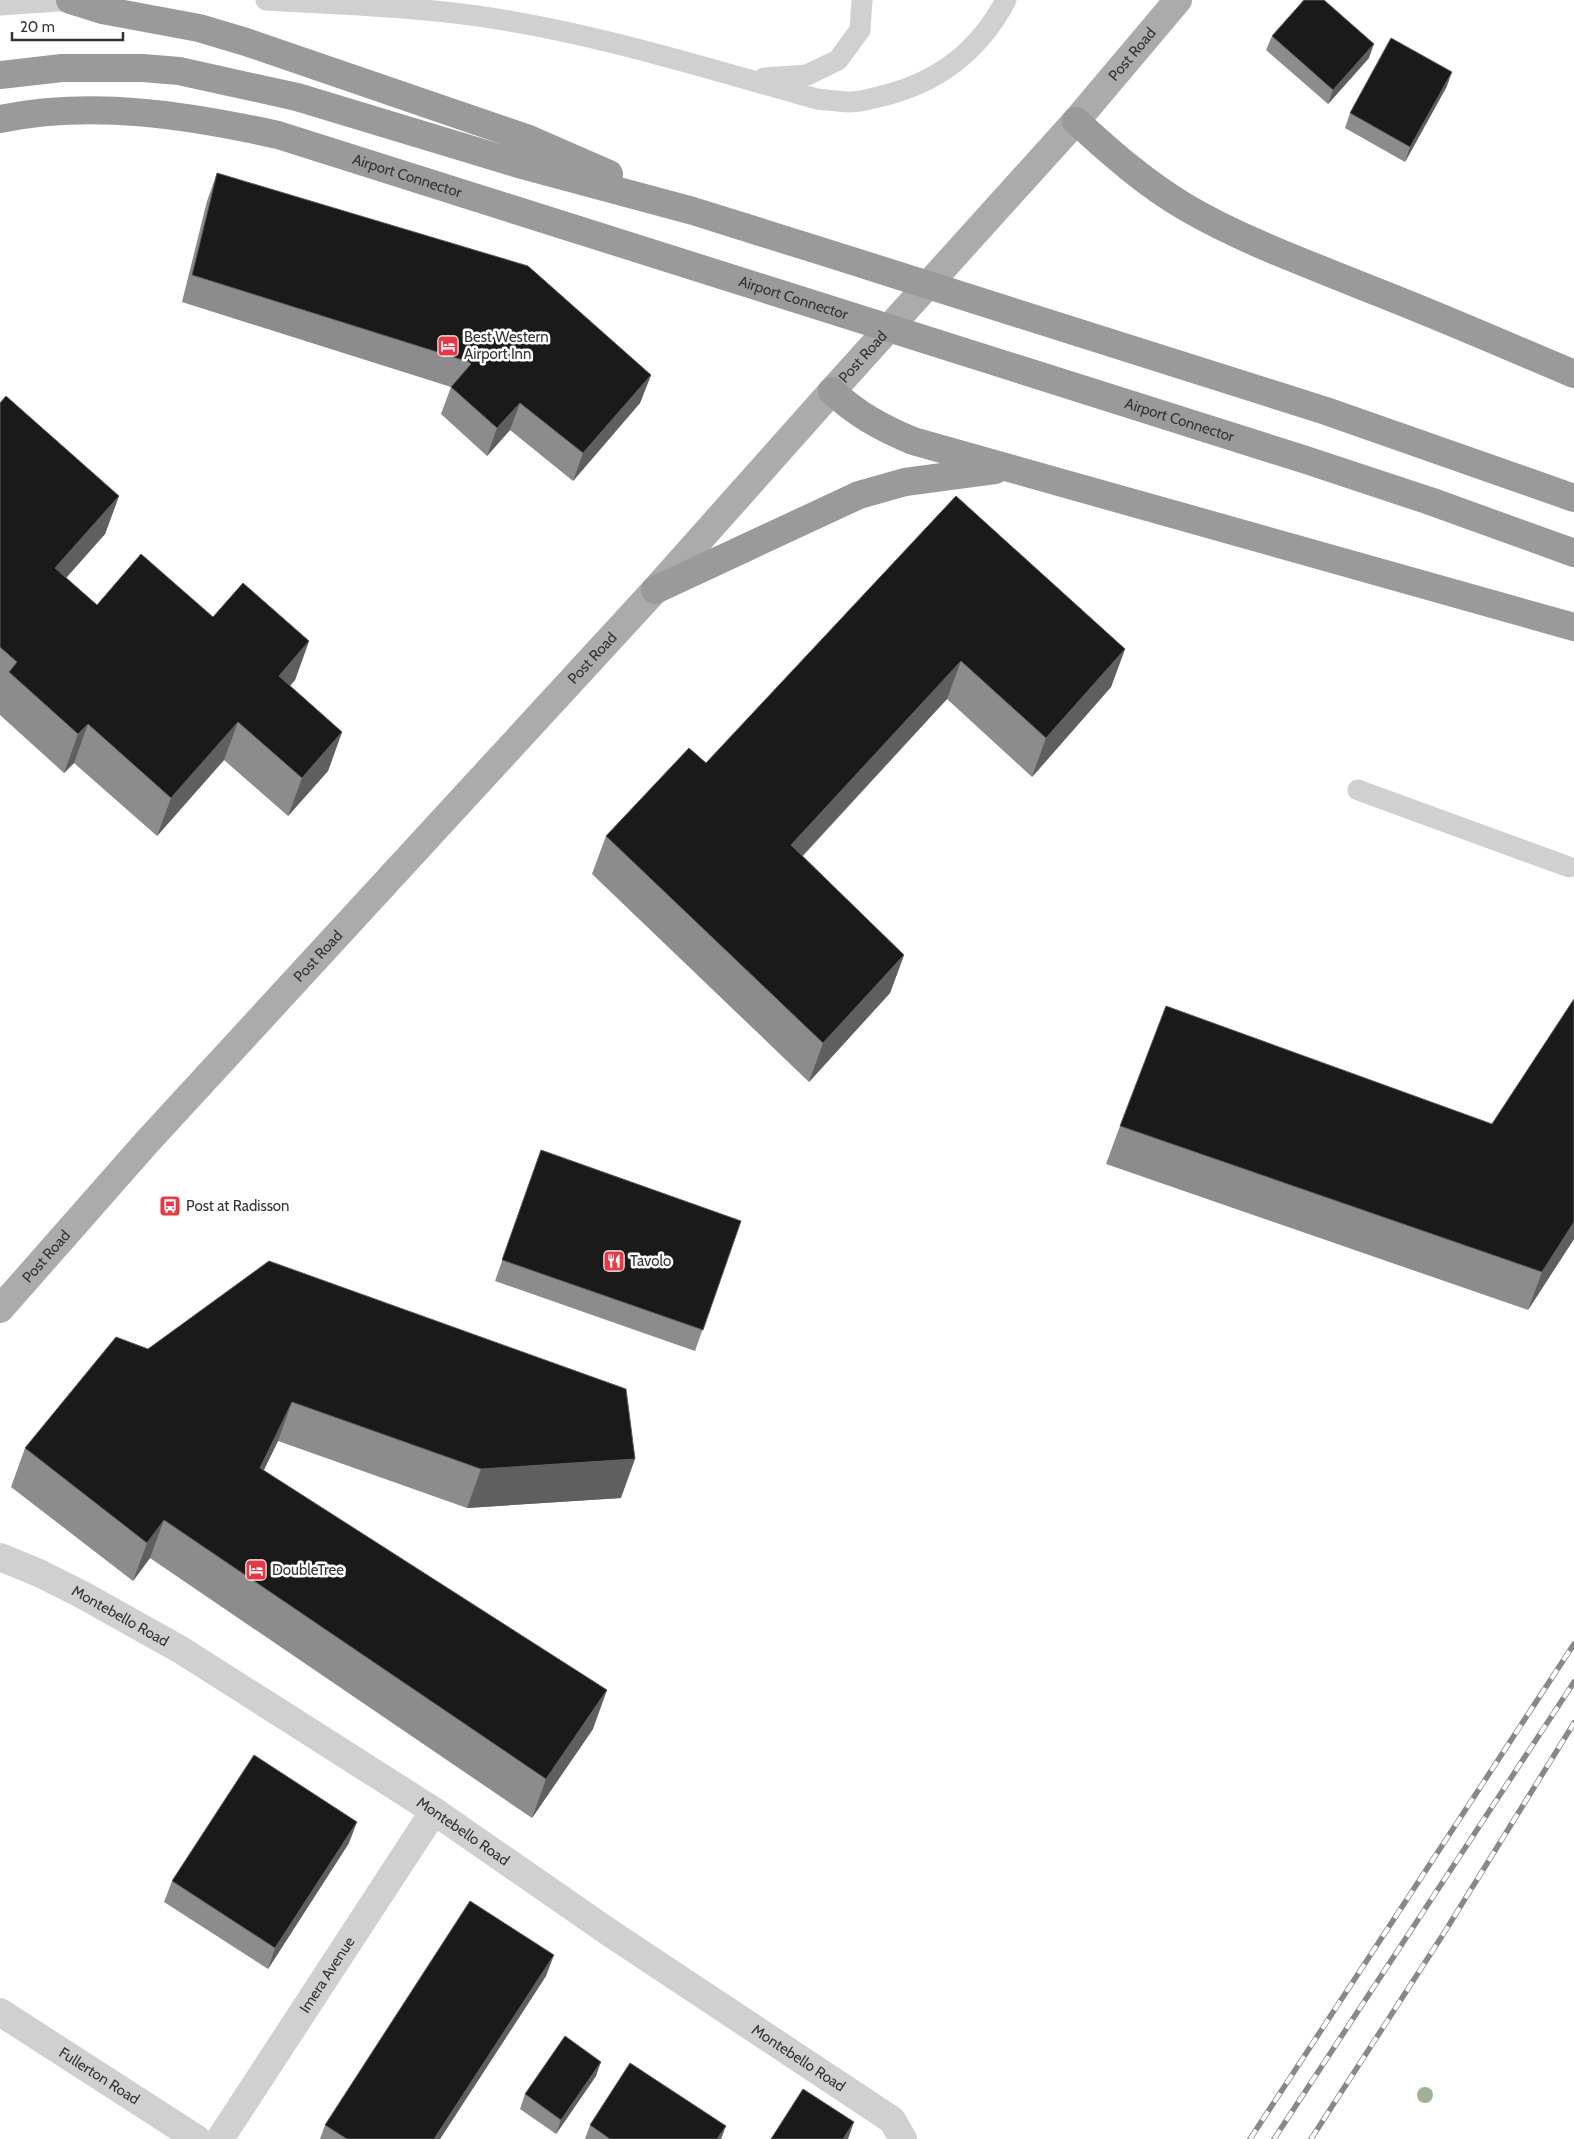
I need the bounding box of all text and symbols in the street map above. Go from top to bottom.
scale bar [12,10,124,42]
text: 20 m [20,18,55,36]
street label: Post Road [1105,24,1160,85]
street label: Airport Connector [350,150,464,202]
street label: Airport Connector [736,272,850,324]
street label: Post Road [835,327,891,387]
place label: Best Western Airport Inn [464,328,549,363]
hotel icon: Best Western Airport Inn [436,334,460,358]
street label: Airport Connector [1123,394,1237,446]
street label: Post Road [564,629,620,688]
street label: Post Road [290,927,346,986]
bus stop icon: Post at Radisson [158,1194,182,1218]
place label: Post at Radisson [186,1197,289,1215]
street label: Post Road [18,1227,74,1286]
restaurant icon: Tavolo [602,1249,626,1273]
place label: Tavolo [630,1252,671,1270]
hotel icon: DoubleTree [244,1558,268,1582]
place label: DoubleTree [272,1561,344,1579]
street label: Montebello Road [69,1582,172,1650]
street label: Montebello Road [413,1793,513,1869]
street label: Imera Avenue [296,1933,359,2016]
street label: Montebello Road [748,2021,849,2095]
street label: Fullerton Road [56,2043,143,2108]

